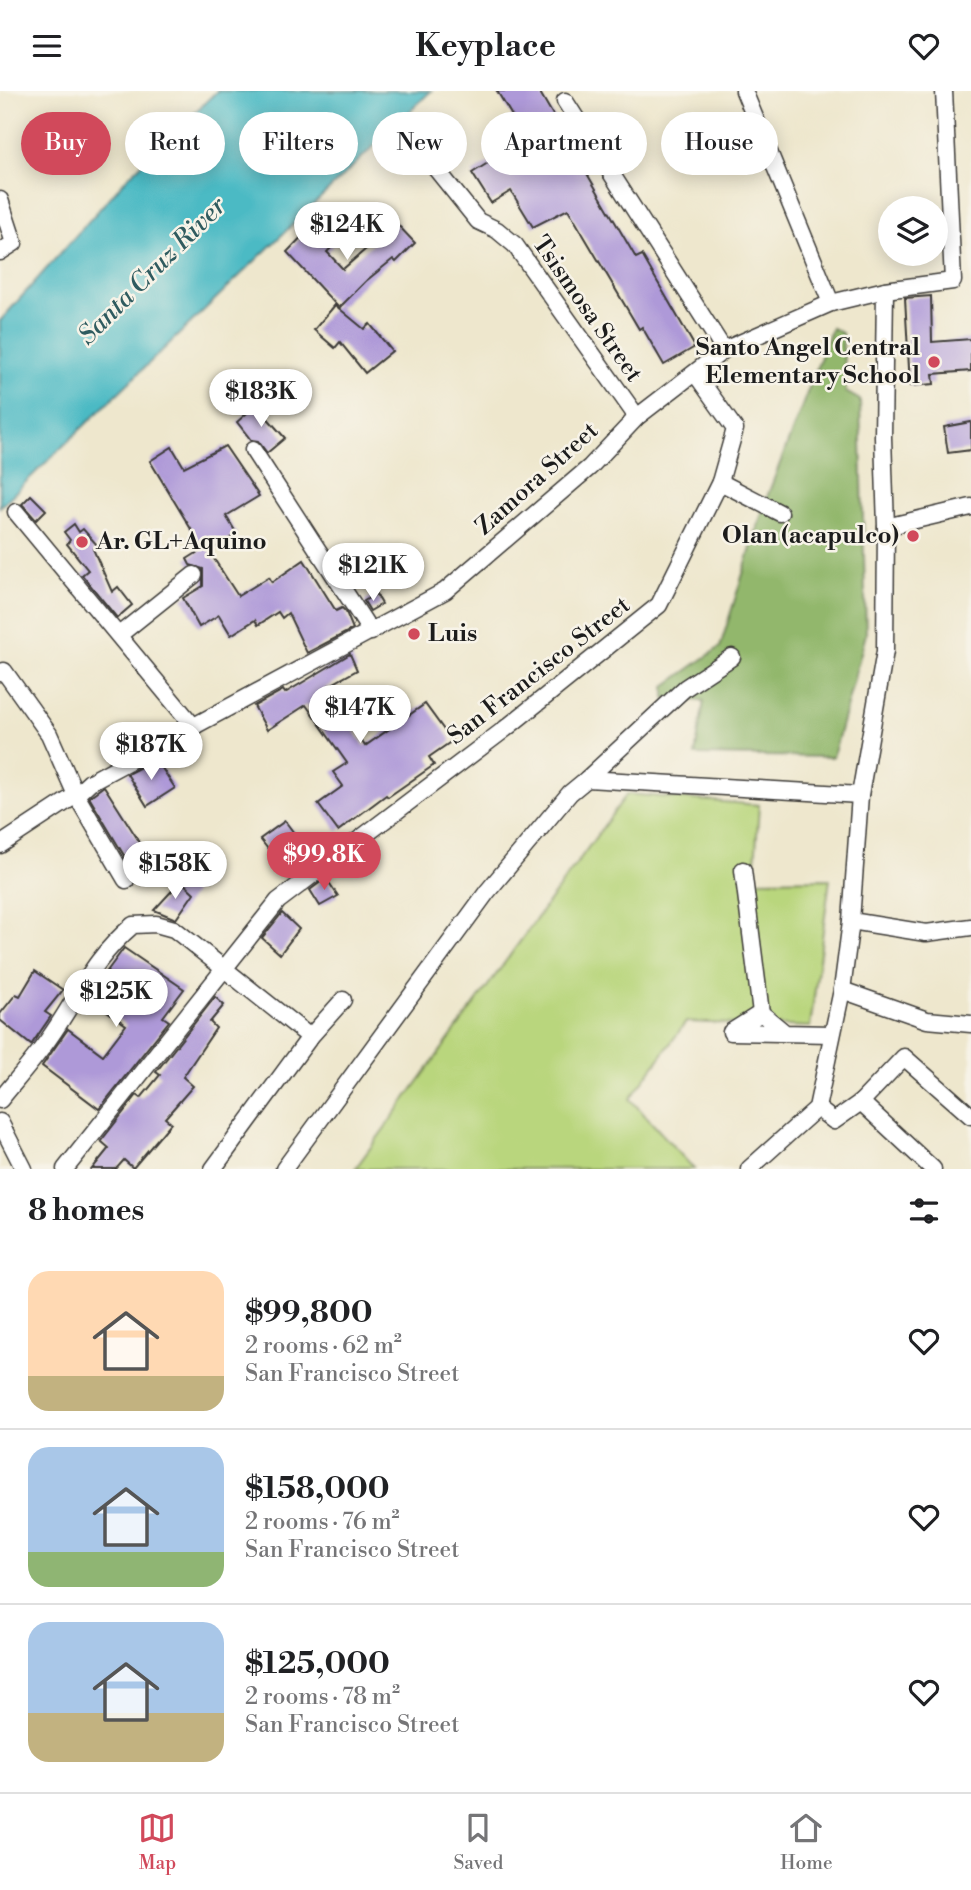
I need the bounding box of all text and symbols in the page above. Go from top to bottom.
text: Keyplace [415,26,556,66]
icon: menu [28,27,66,65]
icon: heart [905,27,943,65]
chip: Buy [21,112,111,175]
chip: Rent [125,112,225,175]
chip: Filters [239,112,358,175]
chip: New [372,112,467,175]
chip: Apartment [481,112,647,175]
chip: House [661,112,778,175]
water label: Santa Cruz River [71,190,233,352]
map controls [878,196,948,266]
button: layers [878,196,948,266]
pin: $124K [298,202,396,262]
text: $124K [310,211,384,239]
street label: Tsismosa Street [525,230,649,388]
place label: Santo Angel Central Elementary School [696,333,920,391]
marker: Santo Angel Central Elementary School [926,354,942,370]
pin: $183K [212,369,310,429]
text: $183K [225,378,297,406]
street label: Zamora Street [469,416,605,542]
place label: Olan (acapulco) [722,521,899,551]
place label: Ar. GL+Aquino [95,527,267,557]
marker: Olan (acapulco) [905,528,921,544]
marker: Ar. GL+Aquino [74,534,90,550]
pin: $121K [324,543,422,603]
text: $121K [338,552,408,580]
street label: San Francisco Street [442,590,637,752]
place label: Luis [428,619,477,649]
marker: Luis [406,626,422,642]
pin: $147K [311,685,409,745]
text: $147K [325,694,395,722]
pin: $187K [102,723,200,782]
text: $187K [116,731,186,759]
pin: $99.8K [267,833,381,892]
pin: $158K [126,841,224,901]
text: $99.8K [283,841,365,869]
text: $158K [139,850,211,878]
pin: $125K [67,969,165,1029]
text: $125K [80,978,152,1006]
text: 8 homes [28,1192,144,1230]
icon: filters [905,1192,943,1230]
text: $99,800 [245,1294,373,1332]
icon: home [84,1299,168,1383]
icon: heart [905,1322,943,1360]
text: 2 rooms · 62 m² [245,1332,402,1360]
text: San Francisco Street [245,1360,459,1388]
text: $158,000 [245,1470,390,1508]
icon: home [84,1475,168,1559]
icon: heart [905,1498,943,1536]
text: 2 rooms · 76 m² [245,1508,400,1536]
text: San Francisco Street [245,1536,459,1564]
text: $125,000 [245,1645,390,1683]
icon: home [84,1650,168,1734]
icon: heart [905,1673,943,1711]
text: 2 rooms · 78 m² [245,1683,400,1711]
text: San Francisco Street [245,1711,459,1739]
tab: Map [138,1809,176,1875]
tab: Saved [453,1809,503,1875]
tab: Home [780,1809,832,1875]

